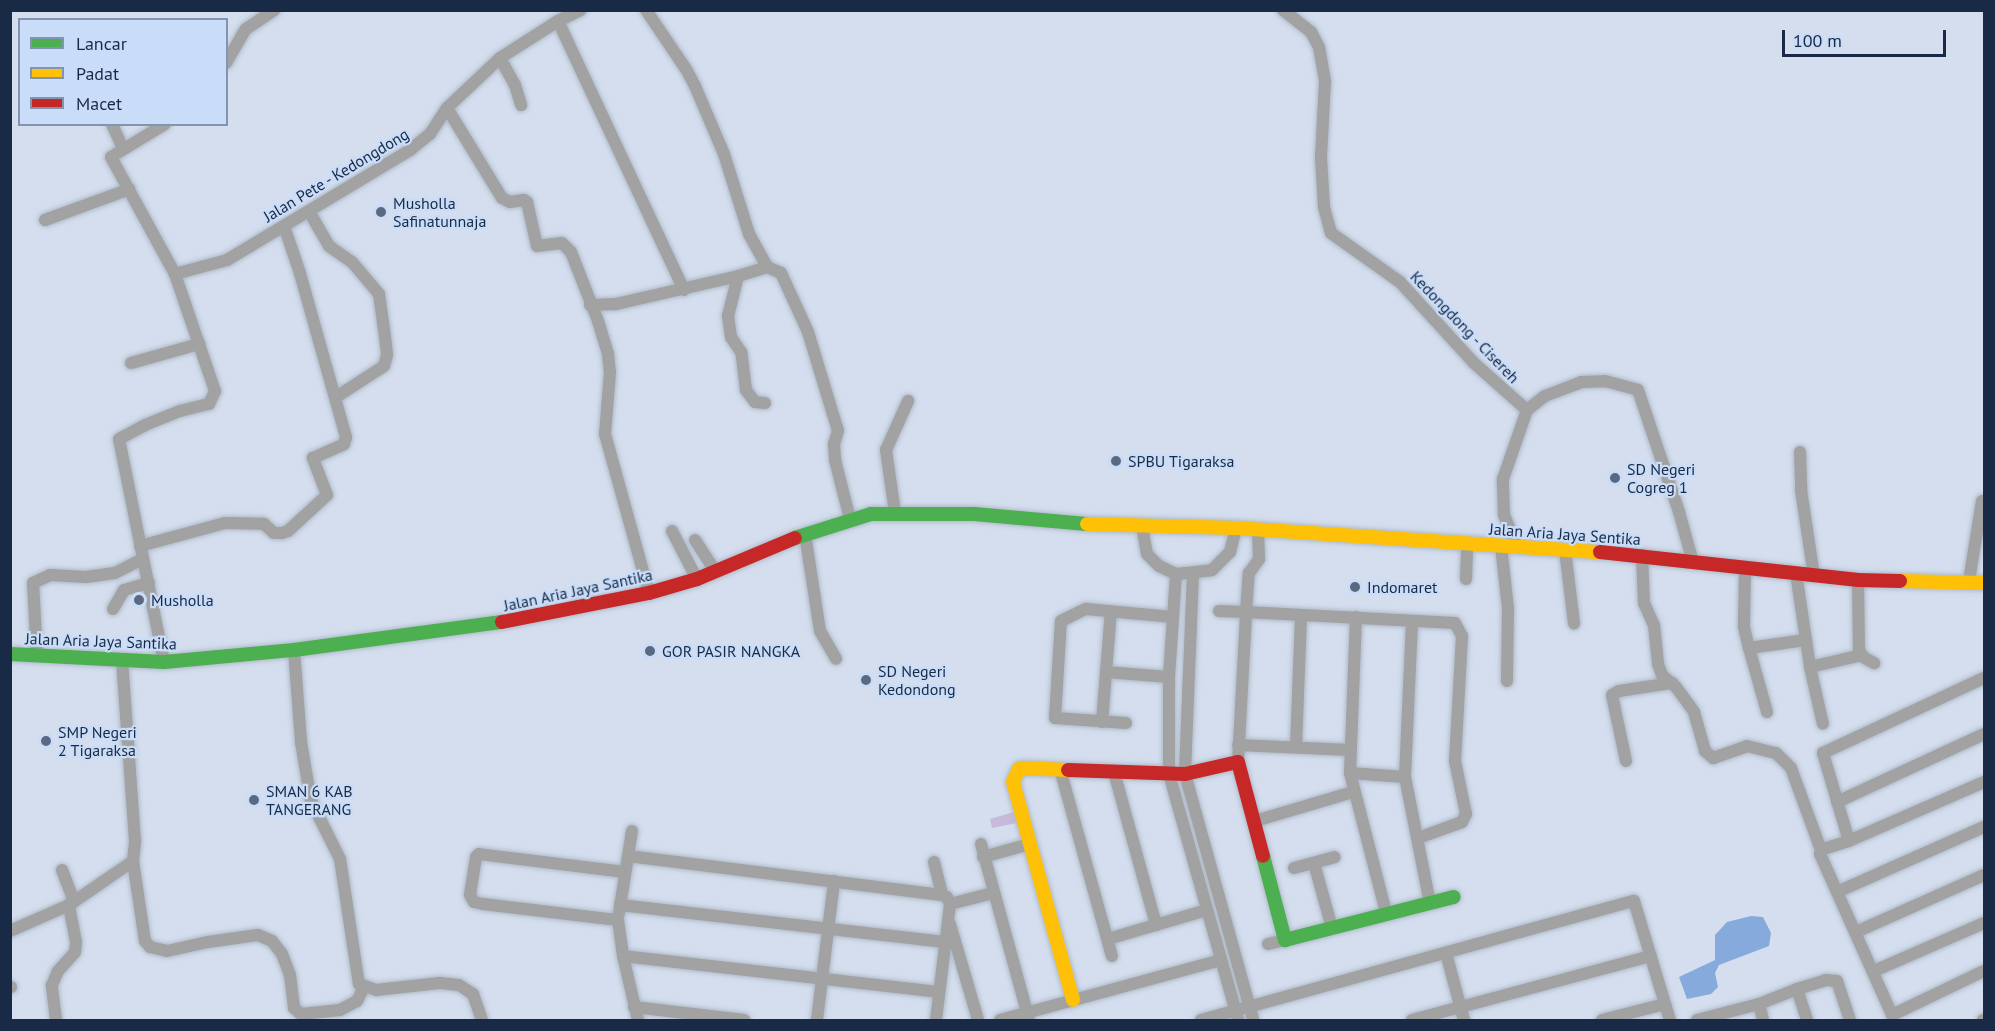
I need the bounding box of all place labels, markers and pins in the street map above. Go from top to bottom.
place label: Musholla Safinatunnaja [393,193,486,231]
marker: Musholla Safinatunnaja [374,205,388,219]
place label: SPBU Tigaraksa [1128,451,1235,471]
marker: SPBU Tigaraksa [1109,454,1123,468]
place label: SD Negeri Cogreg 1 [1627,459,1695,497]
marker: SD Negeri Cogreg 1 [1608,471,1622,485]
place label: Indomaret [1367,577,1438,597]
marker: Indomaret [1348,580,1362,594]
place label: Musholla [151,590,214,610]
marker: Musholla [132,593,146,607]
place label: GOR PASIR NANGKA [662,641,800,661]
marker: GOR PASIR NANGKA [643,644,657,658]
place label: SD Negeri Kedondong [878,661,956,699]
marker: SD Negeri Kedondong [859,673,873,687]
place label: SMP Negeri 2 Tigaraksa [58,722,138,760]
marker: SMP Negeri 2 Tigaraksa [39,734,53,748]
place label: SMAN 6 KAB TANGERANG [266,781,353,819]
marker: SMAN 6 KAB TANGERANG [247,793,261,807]

